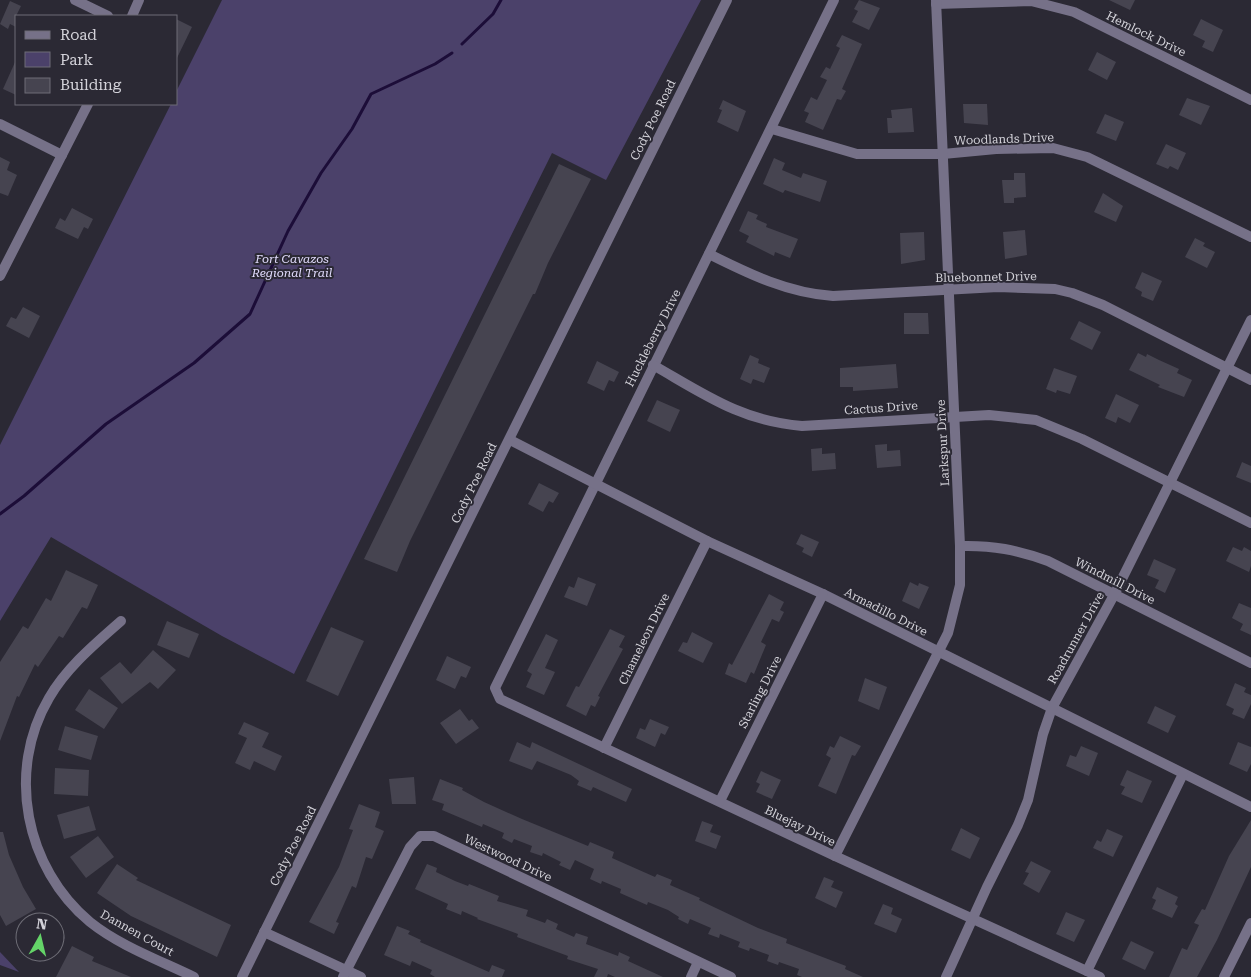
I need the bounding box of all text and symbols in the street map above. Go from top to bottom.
street label: Hemlock Drive [1104,9,1189,60]
legend [15,15,178,105]
text: Road [60,26,97,44]
text: Park [60,51,94,69]
text: Building [60,76,122,94]
street label: Cody Poe Road [627,77,679,163]
street label: Woodlands Drive [954,130,1055,148]
park label: Fort Cavazos Regional Trail [251,252,333,280]
street label: Bluebonnet Drive [935,269,1037,285]
street label: Huckleberry Drive [622,287,684,389]
street label: Cactus Drive [844,398,919,418]
street label: Larkspur Drive [934,399,952,487]
street label: Cody Poe Road [448,440,500,526]
street label: Windmill Drive [1073,555,1158,607]
street label: Armadillo Drive [842,585,930,639]
street label: Roadrunner Drive [1045,589,1107,687]
street label: Chameleon Drive [616,591,672,687]
street label: Starling Drive [736,653,785,731]
street label: Cody Poe Road [267,803,319,888]
street label: Bluejay Drive [762,803,838,849]
street label: Westwood Drive [462,832,554,885]
street label: Dannen Court [98,907,177,959]
north arrow [15,912,65,962]
text: N [35,915,48,933]

